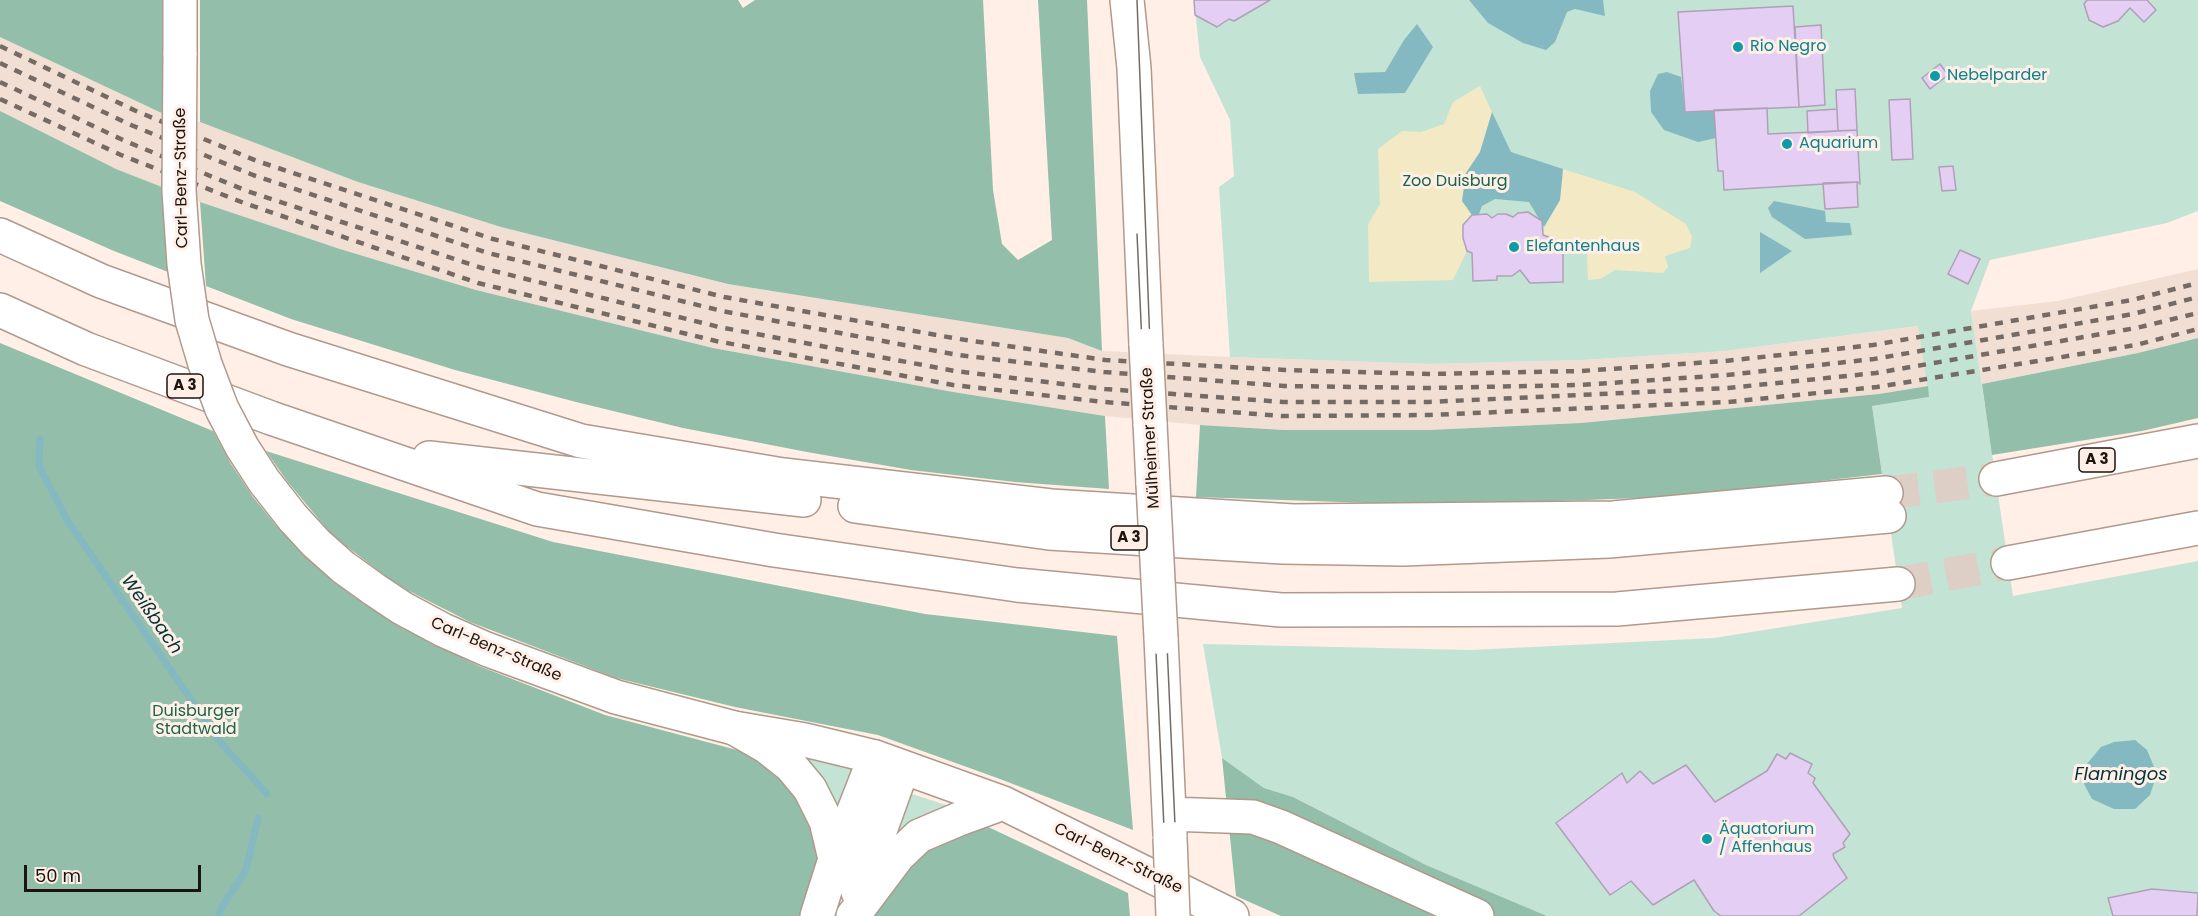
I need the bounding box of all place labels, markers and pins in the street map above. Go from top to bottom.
place label: Rio Negro [1750,37,1826,57]
marker: Rio Negro [1731,40,1745,54]
place label: Nebelparder [1947,66,2047,86]
marker: Nebelparder [1928,69,1942,83]
place label: Aquarium [1799,134,1878,154]
marker: Aquarium [1780,137,1794,151]
place label: Elefantenhaus [1526,237,1640,257]
marker: Elefantenhaus [1507,240,1521,254]
place label: Äquatorium / Affenhaus [1719,820,1814,858]
marker: Äquatorium / Affenhaus [1700,832,1714,846]

